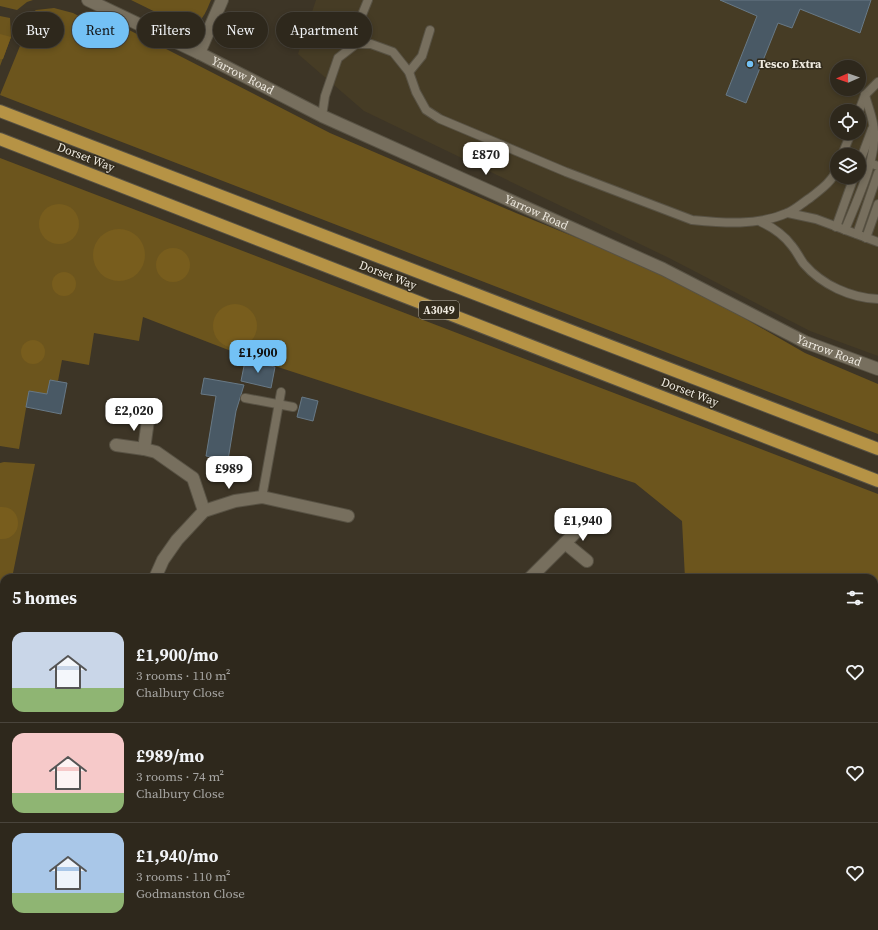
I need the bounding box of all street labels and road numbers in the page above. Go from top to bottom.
street label: Yarrow Road [208,53,277,98]
street label: Dorset Way [55,139,118,176]
street label: Yarrow Road [502,191,571,234]
street label: Dorset Way [357,257,420,294]
road number: A3049 [419,301,459,319]
street label: Yarrow Road [793,331,864,370]
street label: Dorset Way [659,374,722,411]

